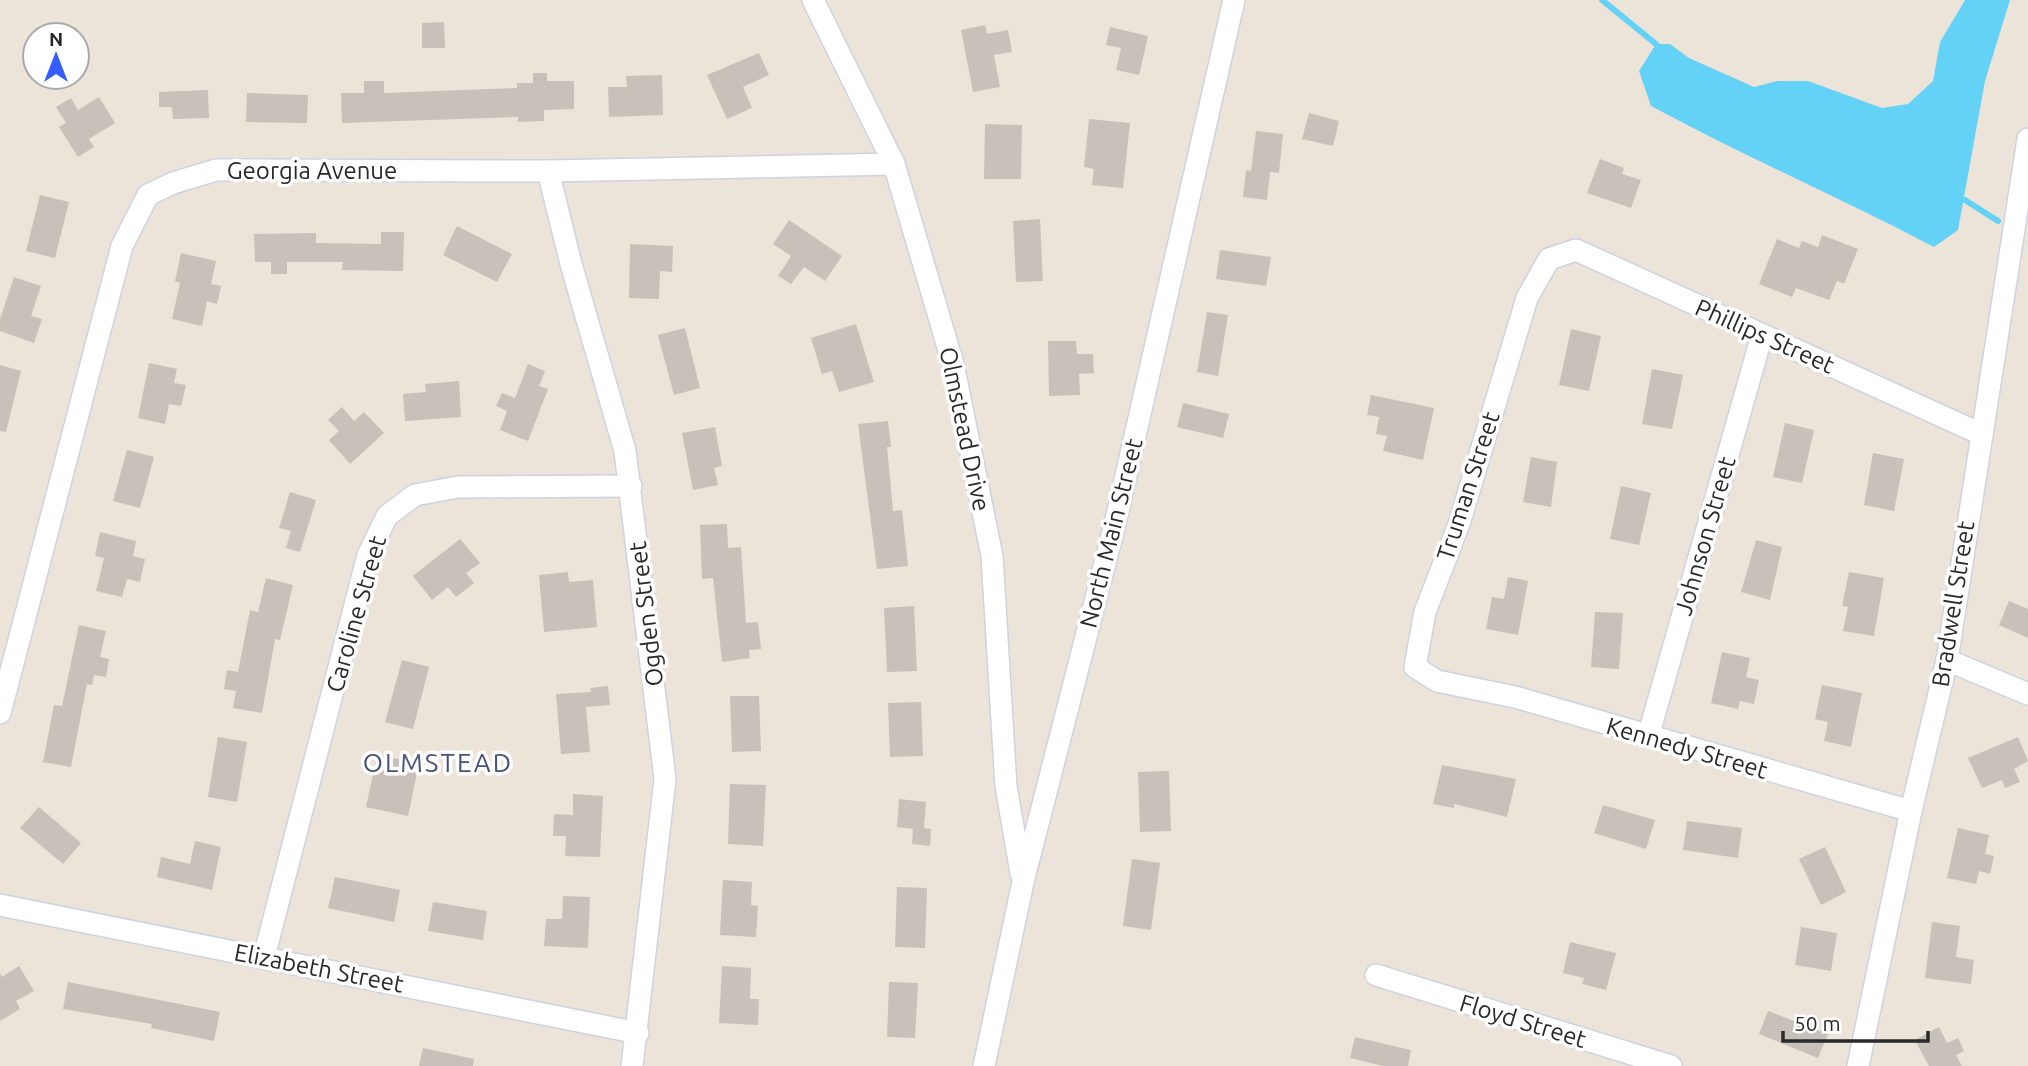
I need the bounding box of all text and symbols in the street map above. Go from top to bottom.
north arrow [21,21,91,91]
text: N [49,28,63,50]
street label: Georgia Avenue [227,157,397,184]
street label: Phillips Street [1691,293,1839,379]
street label: Olmstead Drive [934,344,996,514]
street label: Truman Street [1431,408,1505,564]
street label: North Main Street [1074,435,1148,630]
street label: Johnson Street [1669,453,1741,619]
street label: Bradwell Street [1927,519,1980,689]
street label: Caroline Street [321,532,391,695]
street label: Ogden Street [624,539,668,688]
street label: Kennedy Street [1603,712,1771,784]
district label: OLMSTEAD [363,748,513,777]
street label: Elizabeth Street [232,938,406,998]
street label: Floyd Street [1456,989,1590,1053]
scale bar [1783,1000,1928,1044]
text: 50 m [1794,1011,1841,1035]

